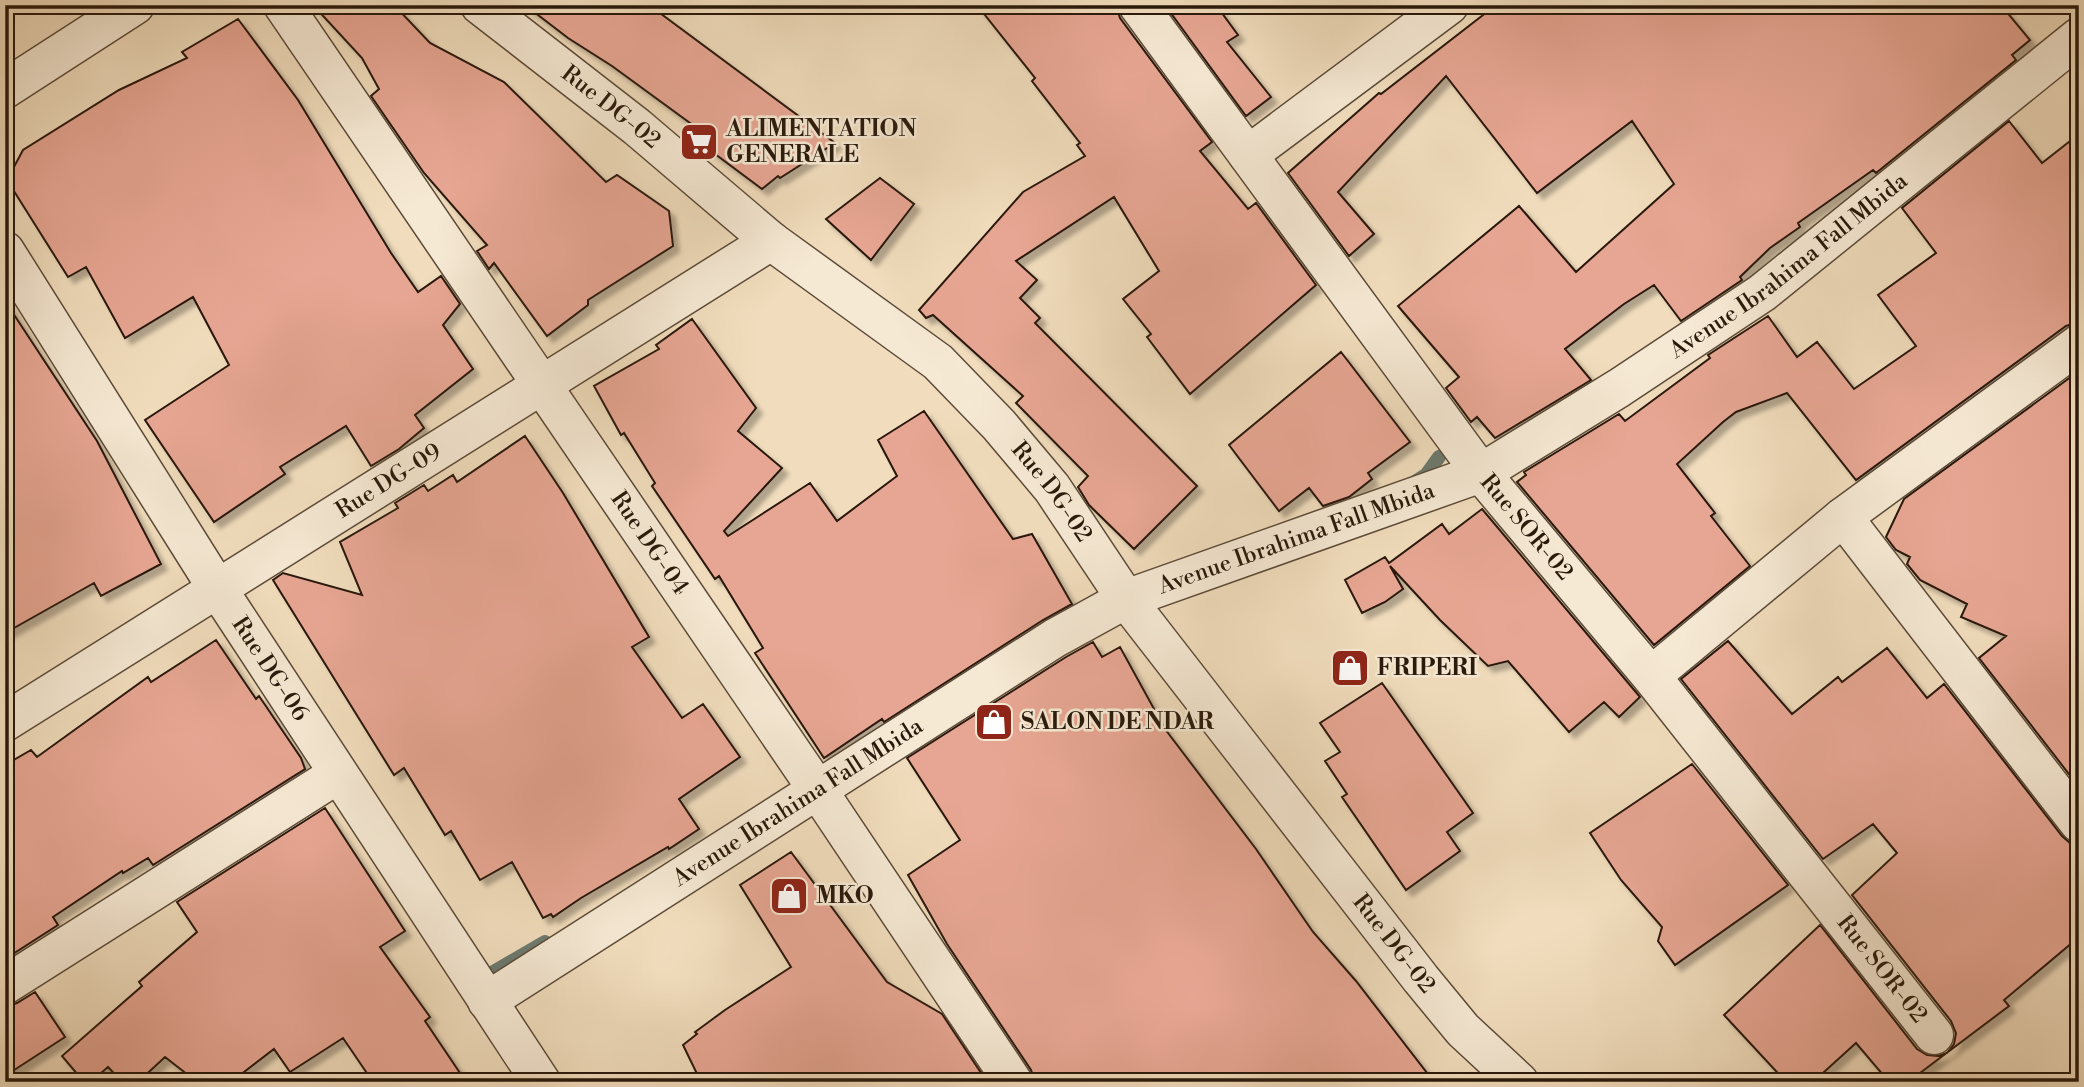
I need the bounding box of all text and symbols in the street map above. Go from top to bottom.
street label: Rue DG-02 [556,60,666,155]
place label: ALIMENTATION GENERALE [725,115,917,169]
supermarket icon: ALIMENTATION GENERALE [678,121,720,163]
street label: Avenue Ibrahima Fall Mbida [1663,167,1914,365]
street label: Rue DG-02 [1005,436,1098,547]
street label: Rue DG-09 [331,437,447,525]
street label: Rue SOR-02 [1474,468,1579,586]
street label: Avenue Ibrahima Fall Mbida [1154,476,1439,601]
street label: Rue DG-04 [604,486,695,600]
street label: Rue DG-06 [226,611,315,727]
shop icon: FRIPERI [1329,647,1371,689]
place label: FRIPERI [1377,654,1477,682]
shop icon: SALON DE NDAR [973,701,1015,743]
place label: SALON DE NDAR [1021,708,1215,736]
street label: Avenue Ibrahima Fall Mbida [667,712,928,893]
shop icon: MKO [768,875,810,917]
place label: MKO [816,882,874,910]
street label: Rue DG-02 [1346,889,1441,999]
street label: Rue SOR-02 [1831,909,1933,1029]

